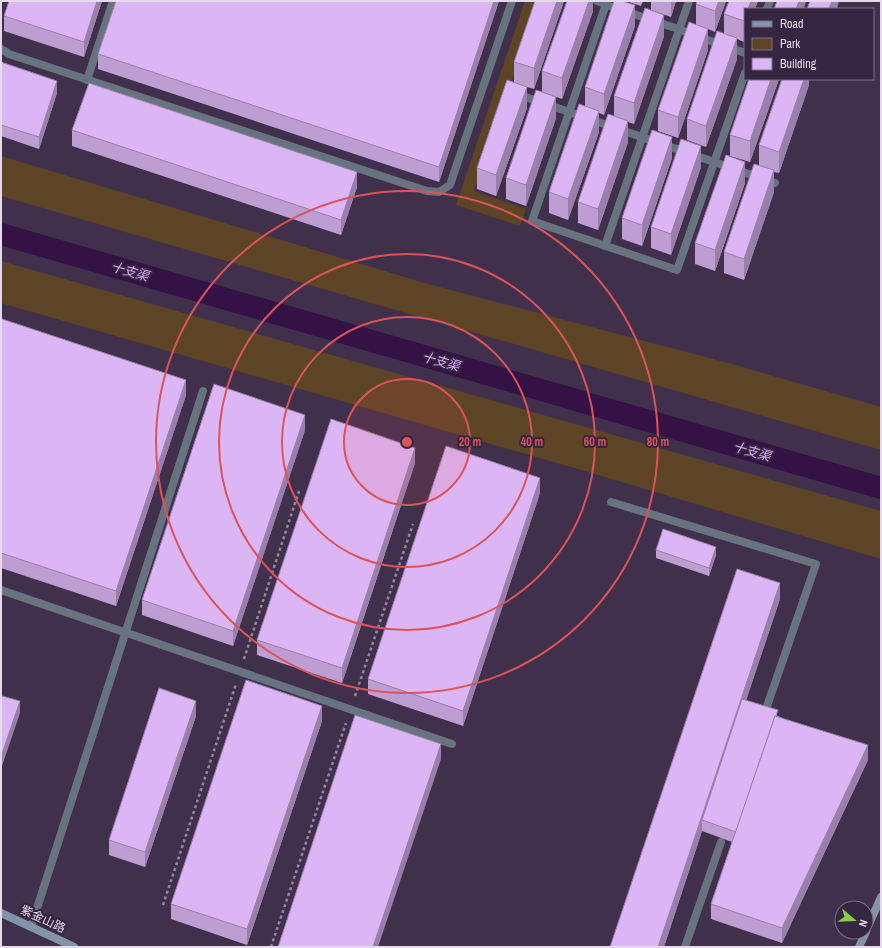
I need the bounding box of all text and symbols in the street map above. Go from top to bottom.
legend [744,8,874,80]
text: Road [780,16,804,32]
text: Park [780,36,800,52]
text: Building [780,56,817,72]
water label: 十支渠 [109,258,153,286]
water label: 十支渠 [420,348,464,376]
text: 20 m [459,434,481,450]
text: 40 m [521,434,543,450]
text: 60 m [584,434,606,450]
text: 80 m [647,434,669,450]
centre of rings [400,435,414,449]
water label: 十支渠 [731,438,775,466]
north arrow [834,900,874,940]
street label: 紫金山路 [18,902,68,936]
text: N [856,918,871,929]

